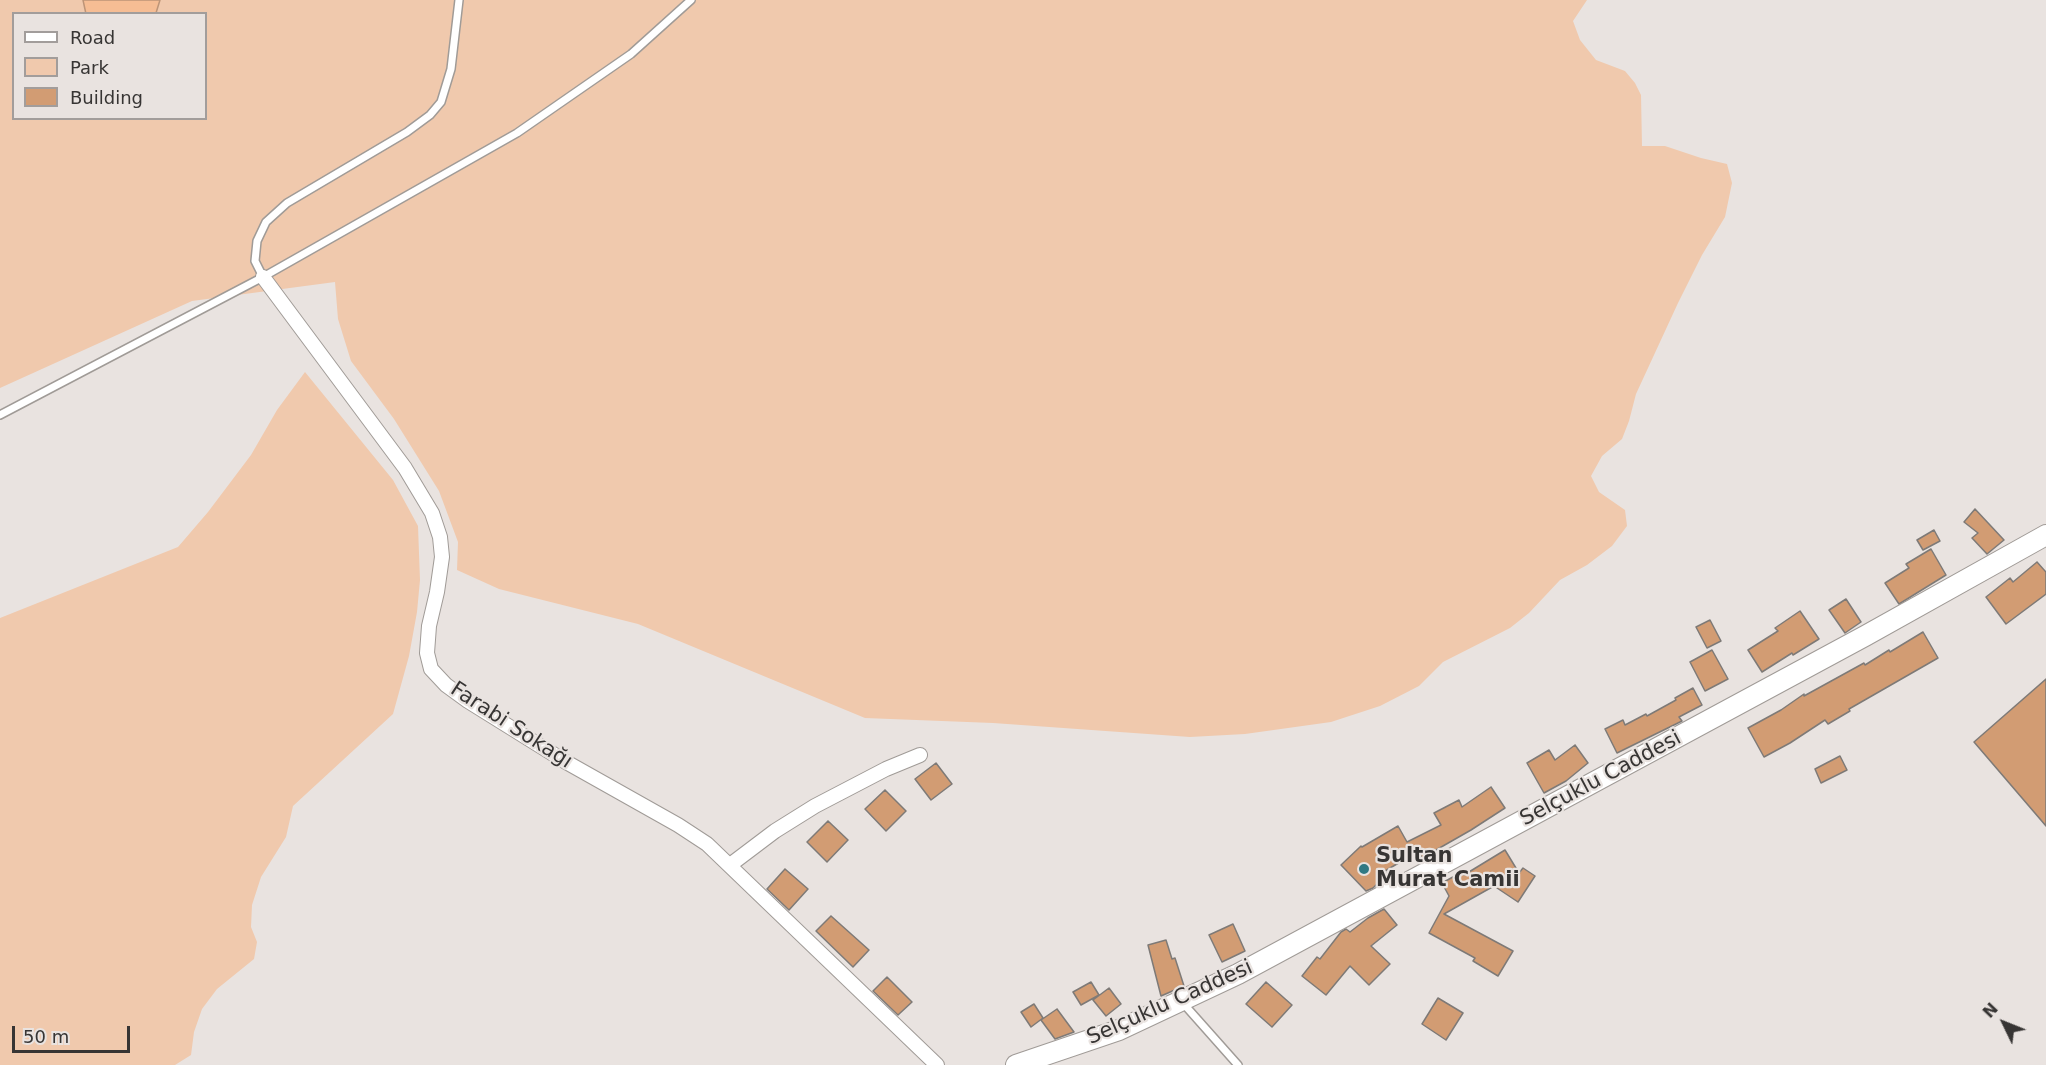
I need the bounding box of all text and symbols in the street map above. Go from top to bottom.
legend [12,12,207,120]
text: Road [70,27,115,48]
text: Park [70,57,109,78]
text: Building [70,87,143,108]
street label: Farabi Sokağı [445,677,577,775]
street label: Selçuklu Caddesi [1516,726,1686,832]
place label: Sultan Murat Camii [1376,844,1520,894]
marker: Sultan Murat Camii [1357,862,1371,876]
street label: Selçuklu Caddesi [1083,955,1257,1051]
north arrow [1974,993,2034,1053]
text: N [1979,999,2002,1022]
scale bar [15,1014,134,1052]
text: 50 m [23,1026,69,1047]

